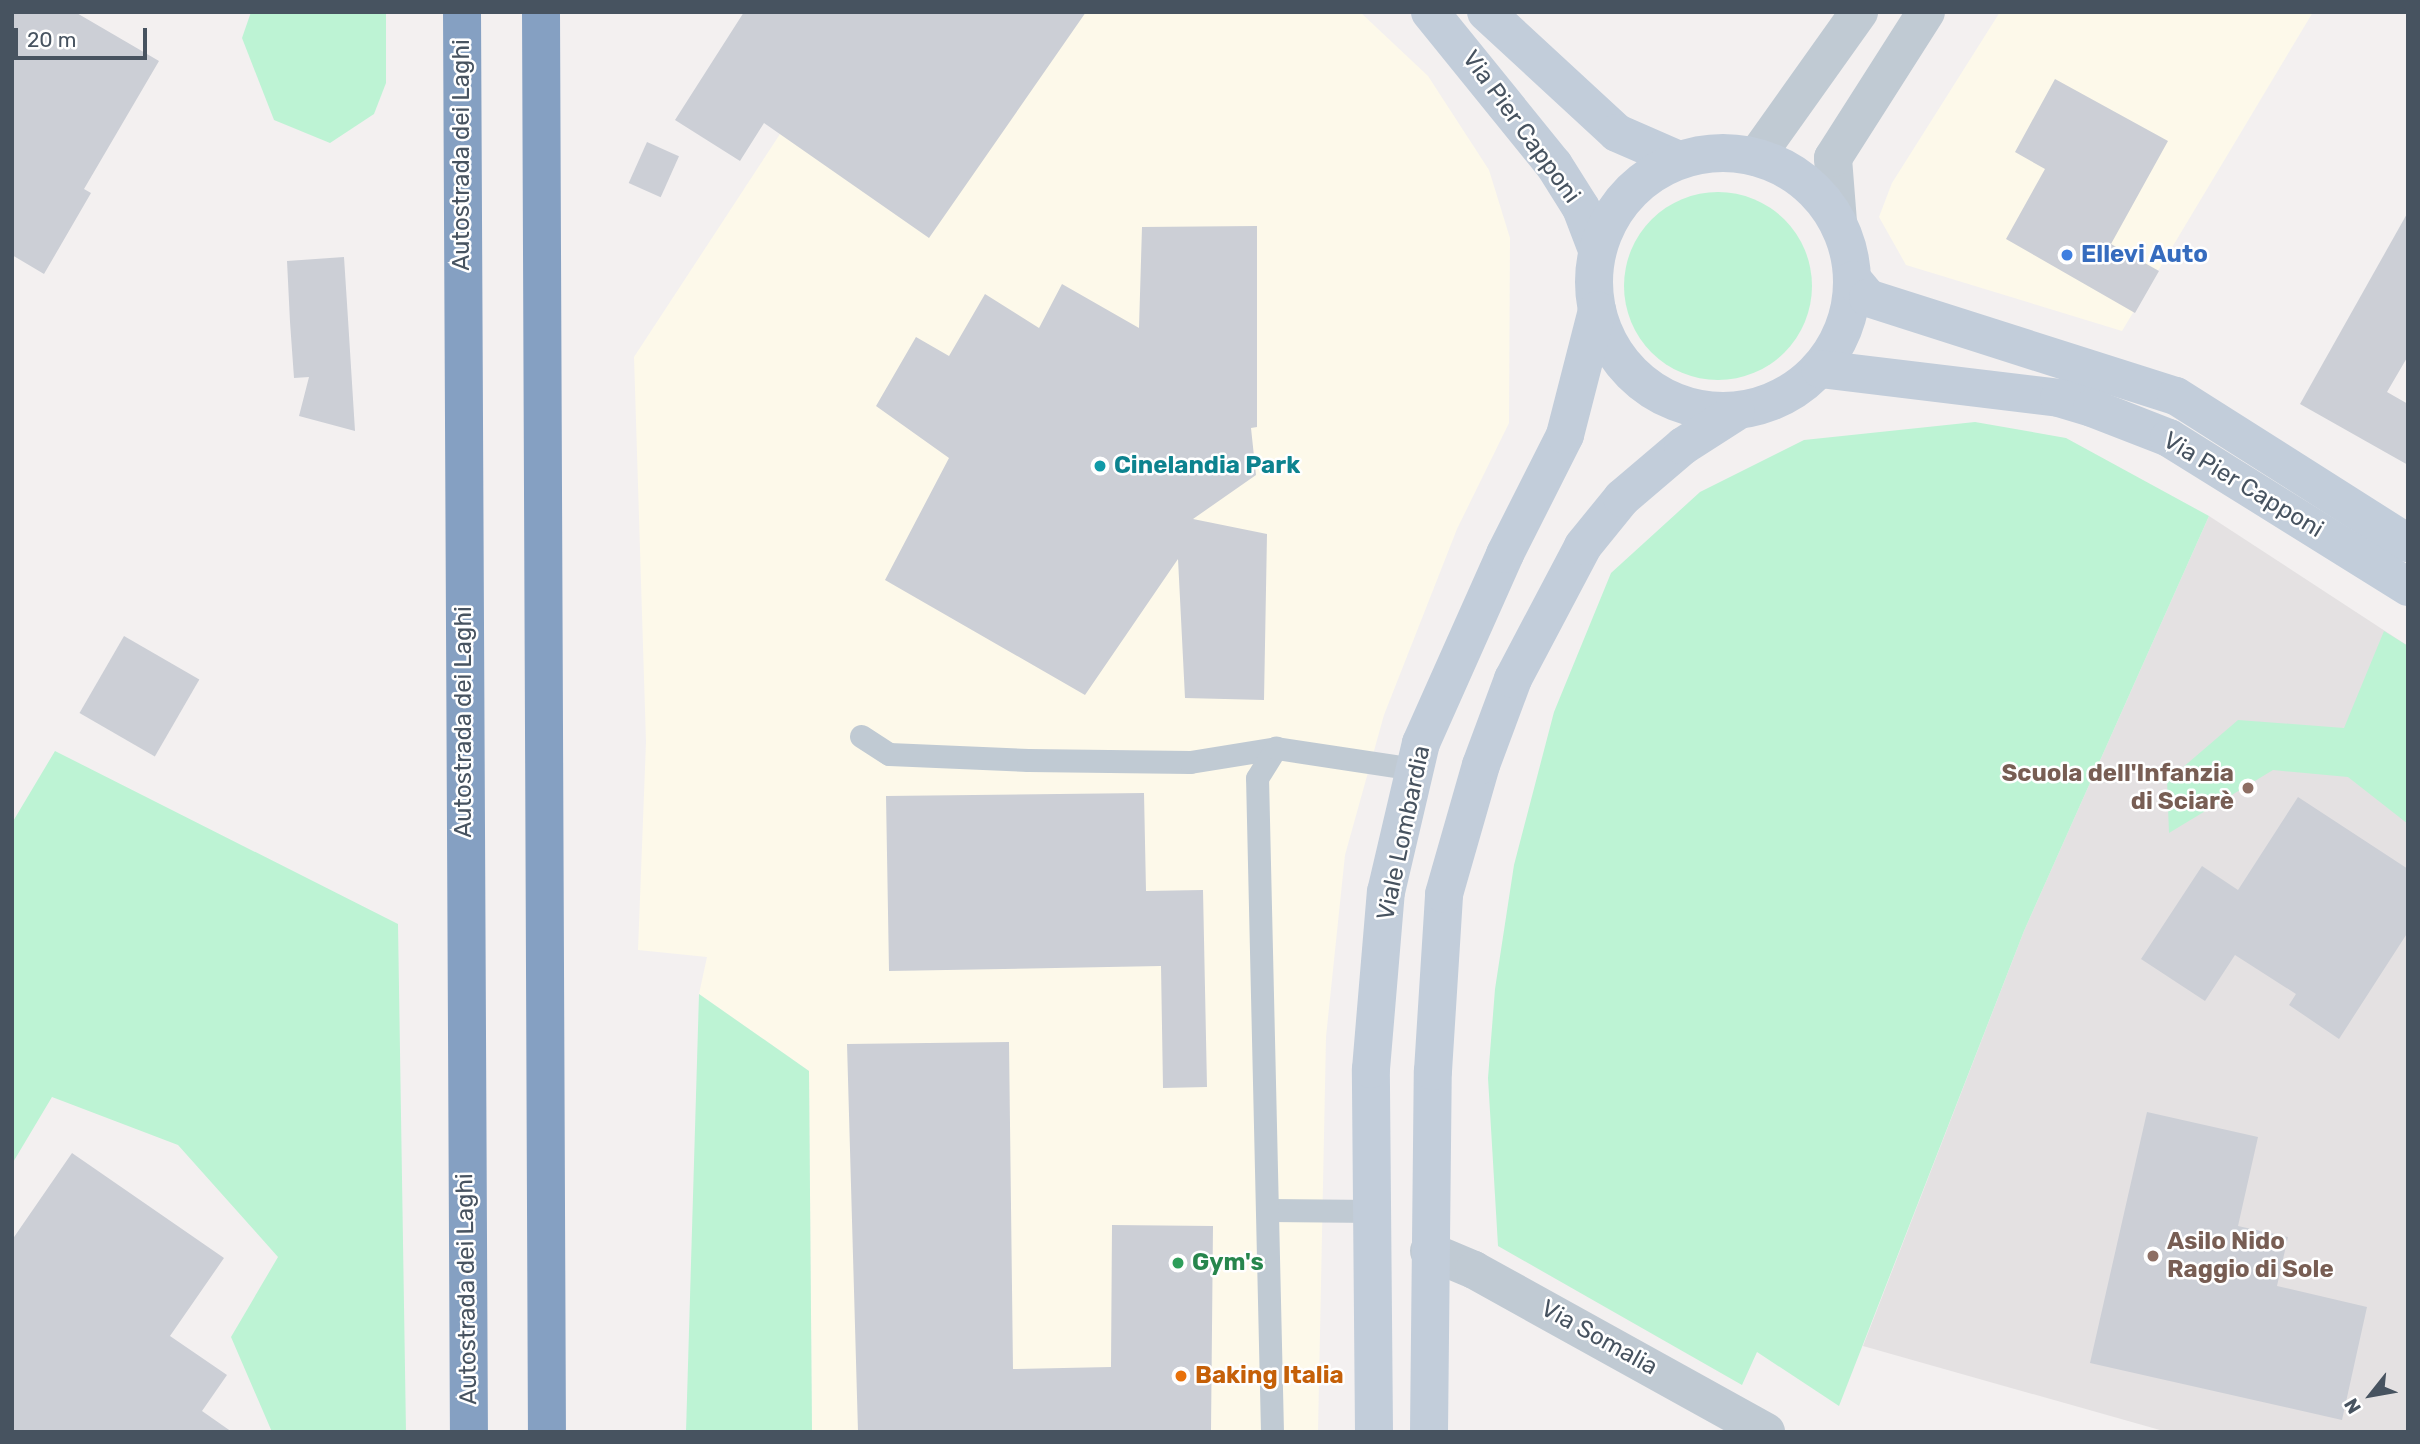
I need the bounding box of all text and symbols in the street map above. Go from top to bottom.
scale bar [18,14,150,58]
text: 20 m [27,27,76,52]
street label: Autostrada dei Laghi [448,39,476,271]
street label: Via Pier Capponi [1456,45,1586,209]
place label: Ellevi Auto [2081,241,2208,269]
marker: Ellevi Auto [2059,247,2075,263]
street label: Via Pier Capponi [2157,426,2329,544]
place label: Cinelandia Park [1114,452,1300,480]
marker: Cinelandia Park [1092,458,1108,474]
street label: Autostrada dei Laghi [450,606,478,838]
street label: Viale Lombardia [1371,743,1437,923]
place label: Scuola dell'Infanzia di Sciarè [2001,760,2234,816]
marker: Scuola dell'Infanzia di Sciarè [2240,780,2256,796]
street label: Autostrada dei Laghi [451,1173,483,1405]
place label: Asilo Nido Raggio di Sole [2167,1228,2334,1284]
marker: Asilo Nido Raggio di Sole [2145,1248,2161,1264]
place label: Gym's [1192,1249,1264,1277]
marker: Gym's [1170,1255,1186,1271]
street label: Via Somalia [1536,1294,1662,1382]
north arrow [2336,1360,2406,1430]
place label: Baking Italia [1195,1362,1344,1390]
marker: Baking Italia [1173,1368,1189,1384]
text: N [2339,1394,2366,1418]

